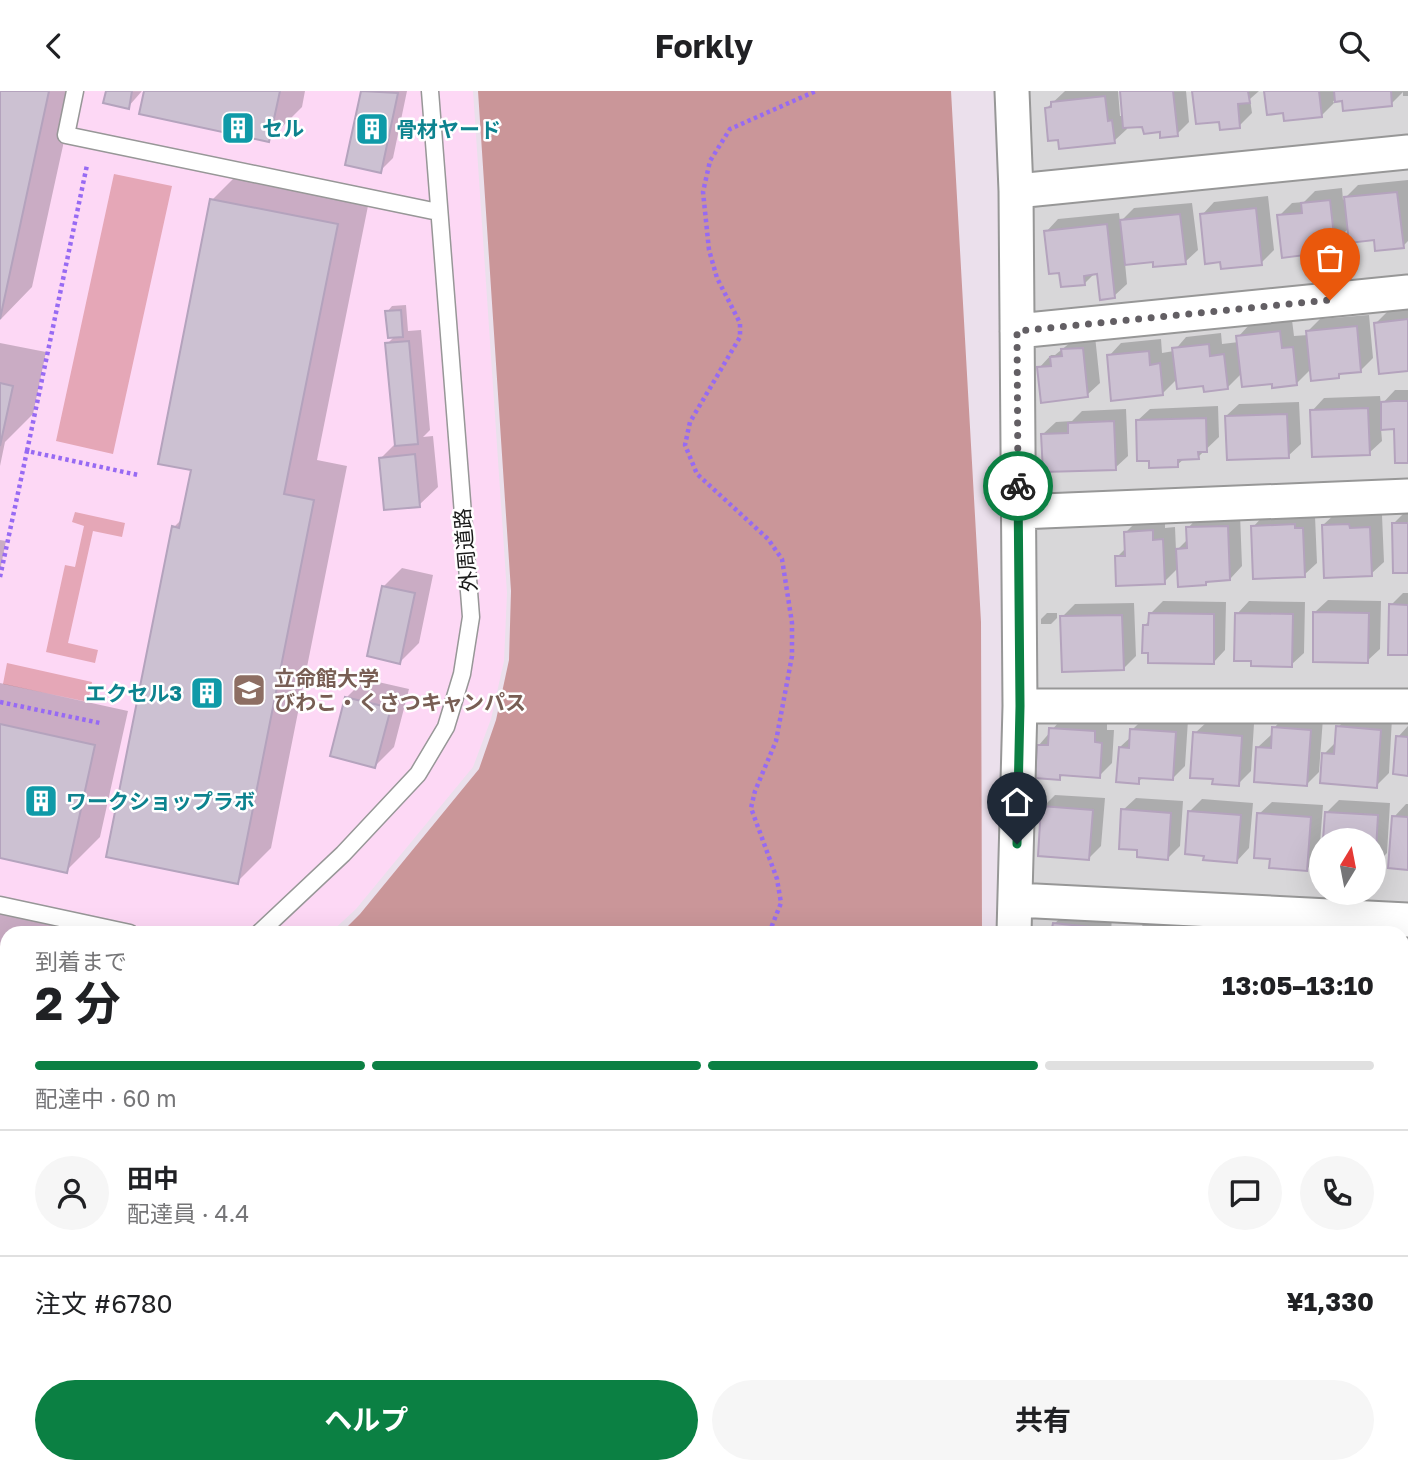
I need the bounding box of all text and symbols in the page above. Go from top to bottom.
icon: back [35,27,73,65]
text: Forkly [655,27,753,65]
icon: search [1335,27,1373,65]
building icon: セル [219,109,257,147]
building icon: 骨材ヤード [353,110,391,148]
place label: セル [262,115,304,141]
place label: 骨材ヤード [396,116,501,142]
pin [1300,228,1360,300]
icon: bag [1311,239,1349,277]
courier [983,451,1053,521]
icon: bike [999,467,1037,505]
street label: 外周道路 [448,507,482,593]
place label: 立命館大学 びわこ・くさつキャンパス [274,665,526,715]
school or university icon: 立命館大学 びわこ・くさつキャンパス [230,671,268,709]
building icon: エクセル3 [188,674,226,712]
place label: エクセル3 [85,680,182,706]
pin [987,772,1047,844]
building icon: ワークショップラボ [22,782,60,820]
icon: home [998,783,1036,821]
place label: ワークショップラボ [66,788,255,814]
north arrow [1309,828,1386,905]
map controls [1309,828,1386,905]
text: 到着まで [35,947,127,975]
text: 13:05–13:10 [1222,970,1374,1001]
text: 2 分 [35,975,121,1030]
text: 配達中 · 60 m [35,1084,177,1112]
button: person [35,1156,109,1230]
button: chat [1208,1156,1282,1230]
button: phone [1300,1156,1374,1230]
text: 田中 [127,1163,179,1194]
text: 配達員 · 4.4 [127,1199,249,1227]
text: ¥1,330 [1287,1286,1374,1317]
text: 注文 #6780 [35,1288,173,1319]
button: ヘルプ [35,1380,698,1460]
button: 共有 [712,1380,1374,1460]

